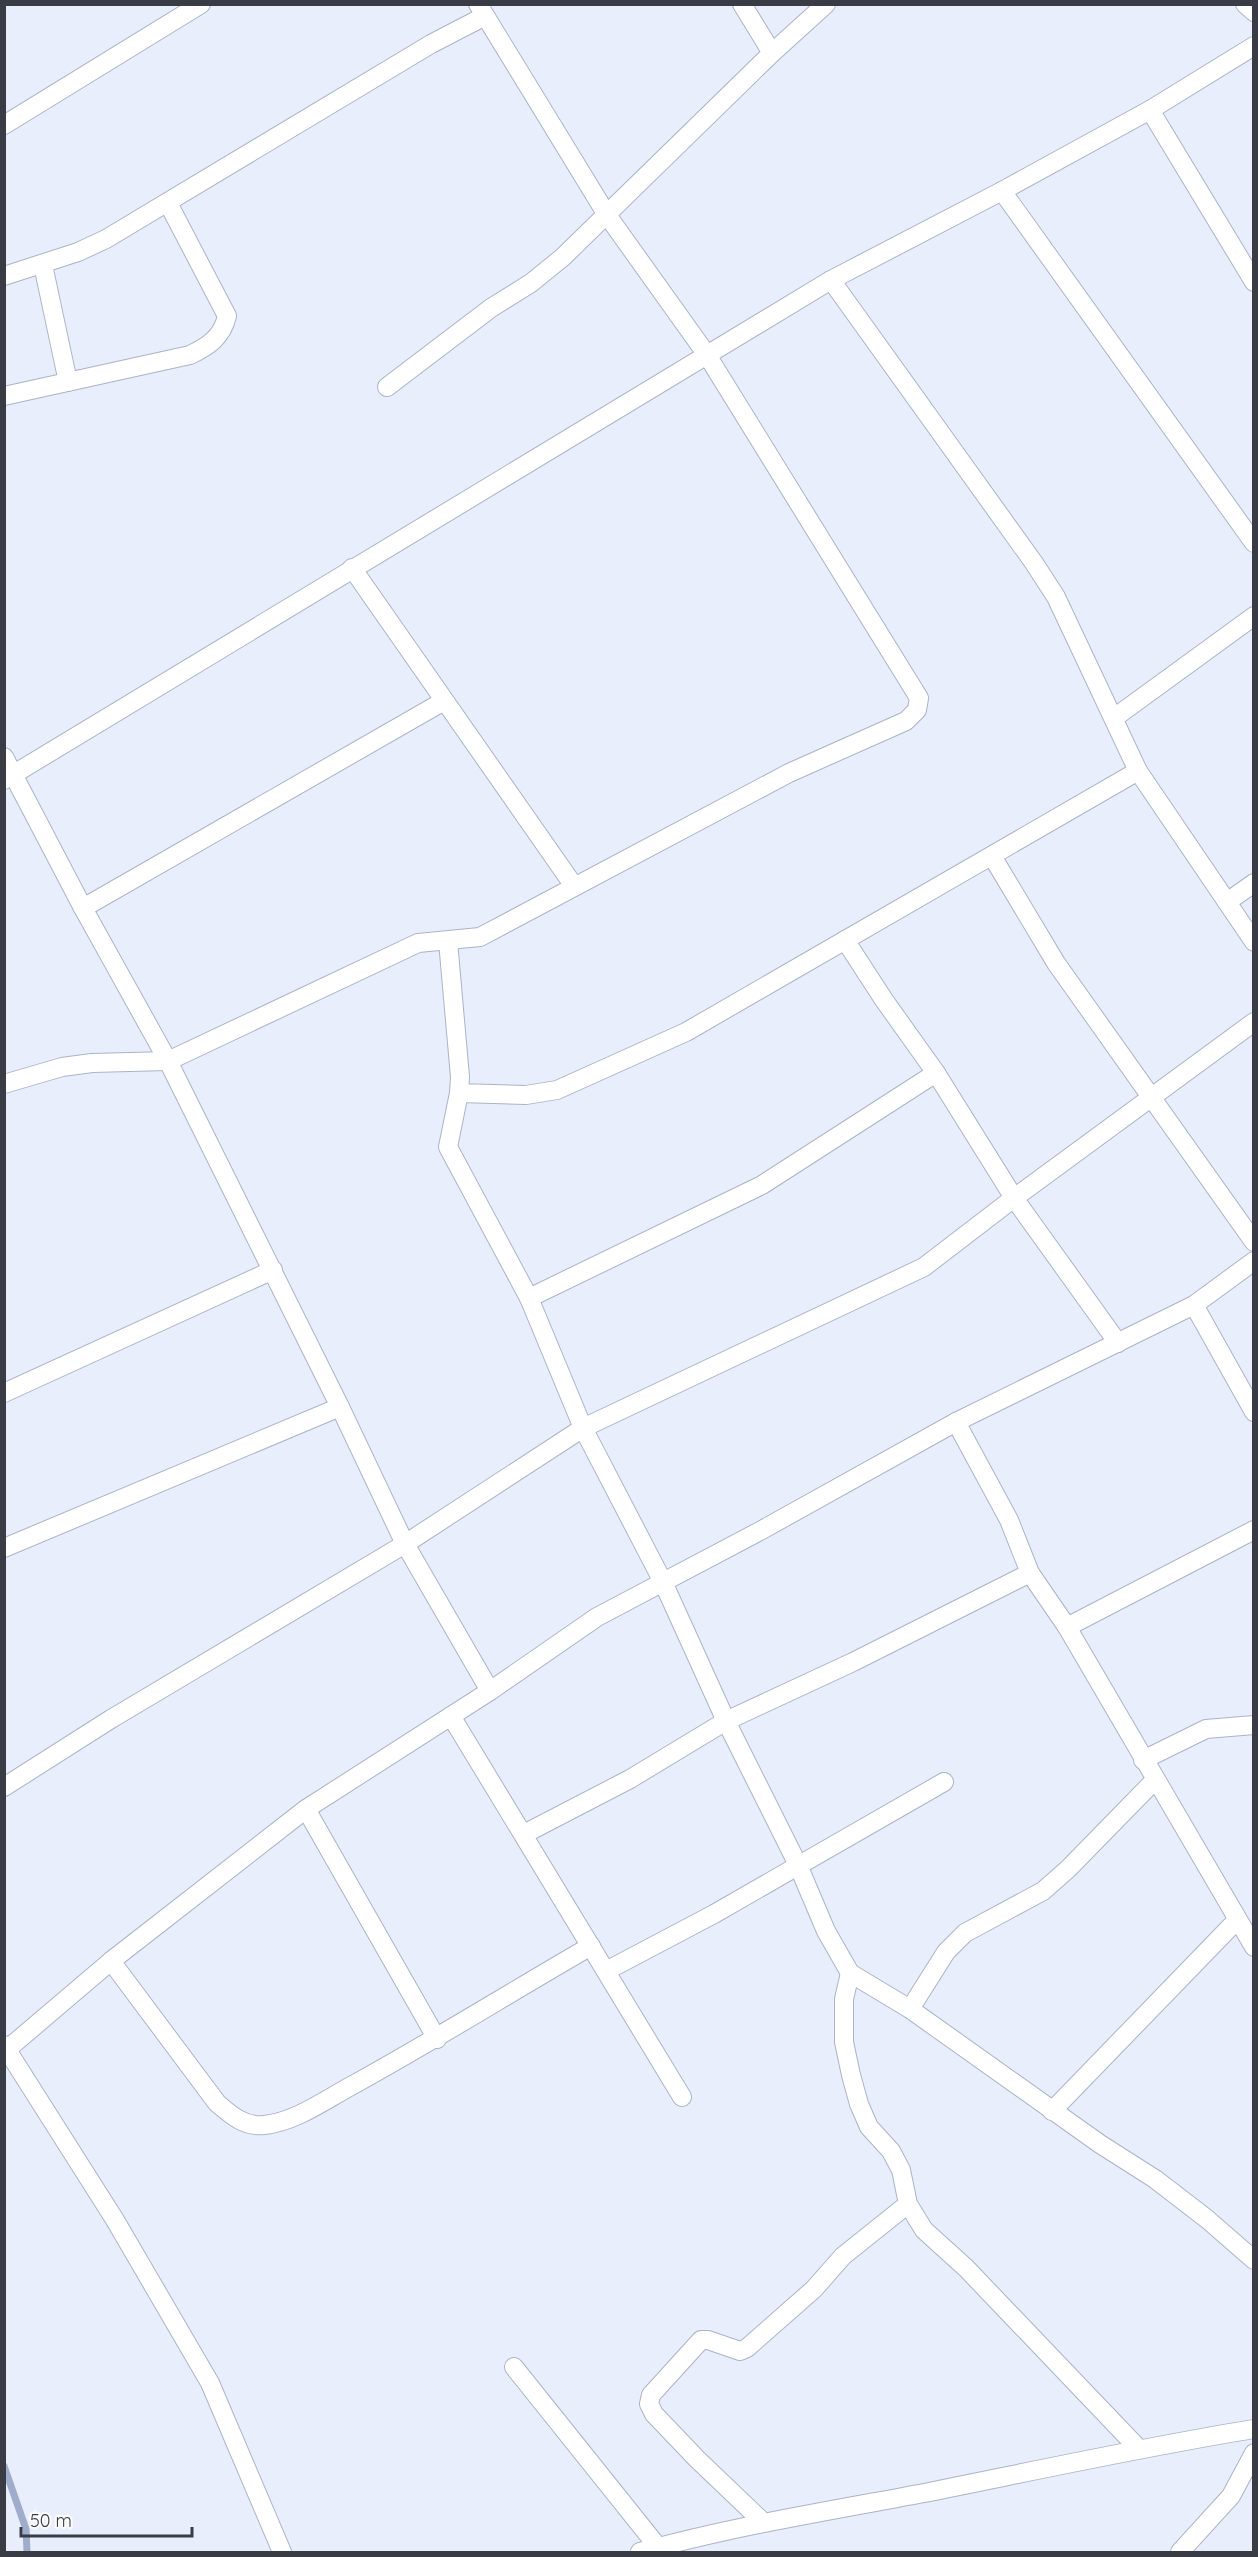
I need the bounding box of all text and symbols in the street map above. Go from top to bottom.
scale bar [21,2500,192,2538]
text: 50 m [30,2509,72,2532]

